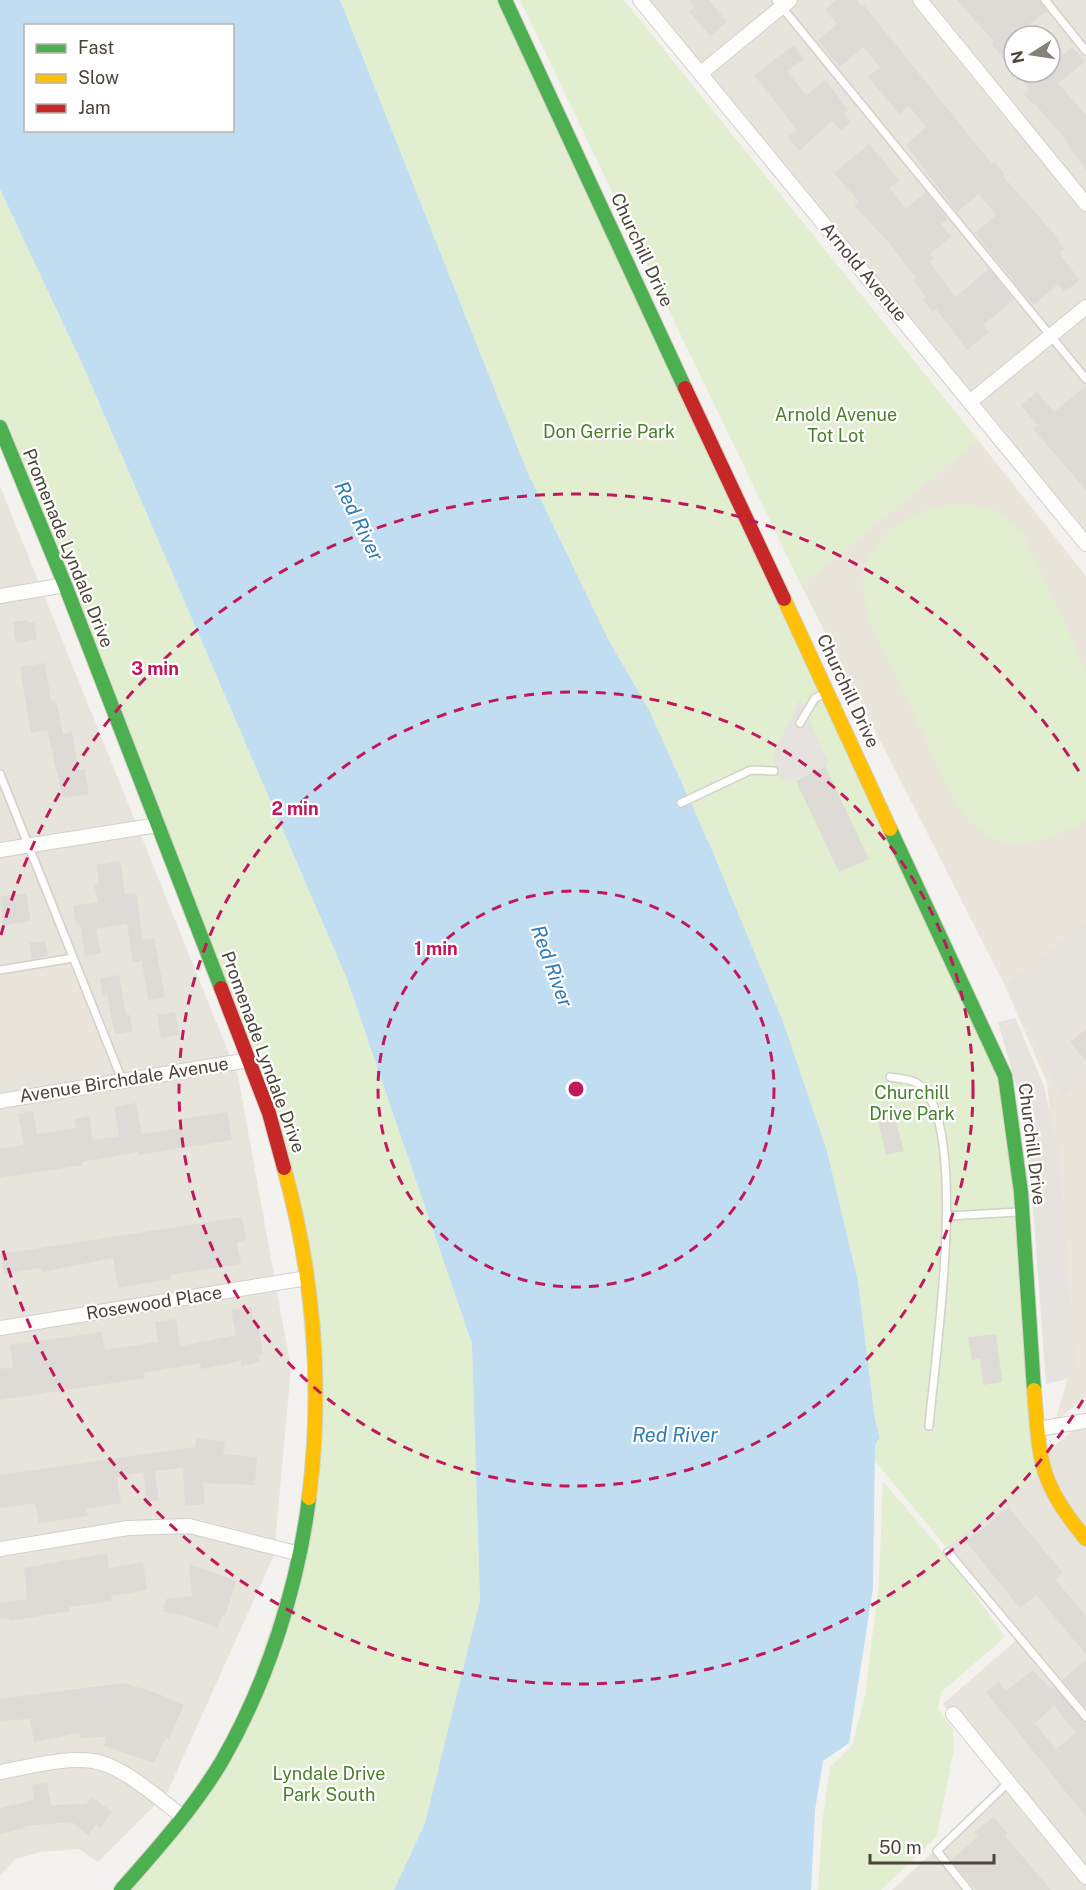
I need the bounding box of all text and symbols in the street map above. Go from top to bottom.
legend [24,24,234,132]
north arrow [1002,24,1062,84]
text: Fast [78,37,114,58]
text: N [1007,49,1028,65]
text: Slow [78,67,119,88]
text: Jam [78,97,111,118]
street label: Churchill Drive [607,190,678,310]
street label: Arnold Avenue [817,218,912,325]
park label: Arnold Avenue Tot Lot [775,404,897,446]
park label: Don Gerrie Park [543,421,675,442]
street label: Promenade Lyndale Drive [19,445,118,650]
water label: Red River [329,477,389,565]
street label: Churchill Drive [813,631,884,751]
text: 3 min [131,658,179,679]
text: 2 min [271,798,319,819]
water label: Red River [526,922,578,1011]
text: 1 min [414,938,458,959]
street label: Promenade Lyndale Drive [217,948,310,1155]
street label: Avenue Birchdale Avenue [18,1053,230,1106]
centre of rings [566,1079,586,1099]
park label: Churchill Drive Park [869,1082,955,1124]
street label: Churchill Drive [1015,1082,1050,1206]
street label: Rosewood Place [85,1281,223,1324]
water label: Red River [632,1423,718,1447]
park label: Lyndale Drive Park South [273,1763,385,1805]
scale bar [870,1827,994,1865]
text: 50 m [879,1837,922,1858]

